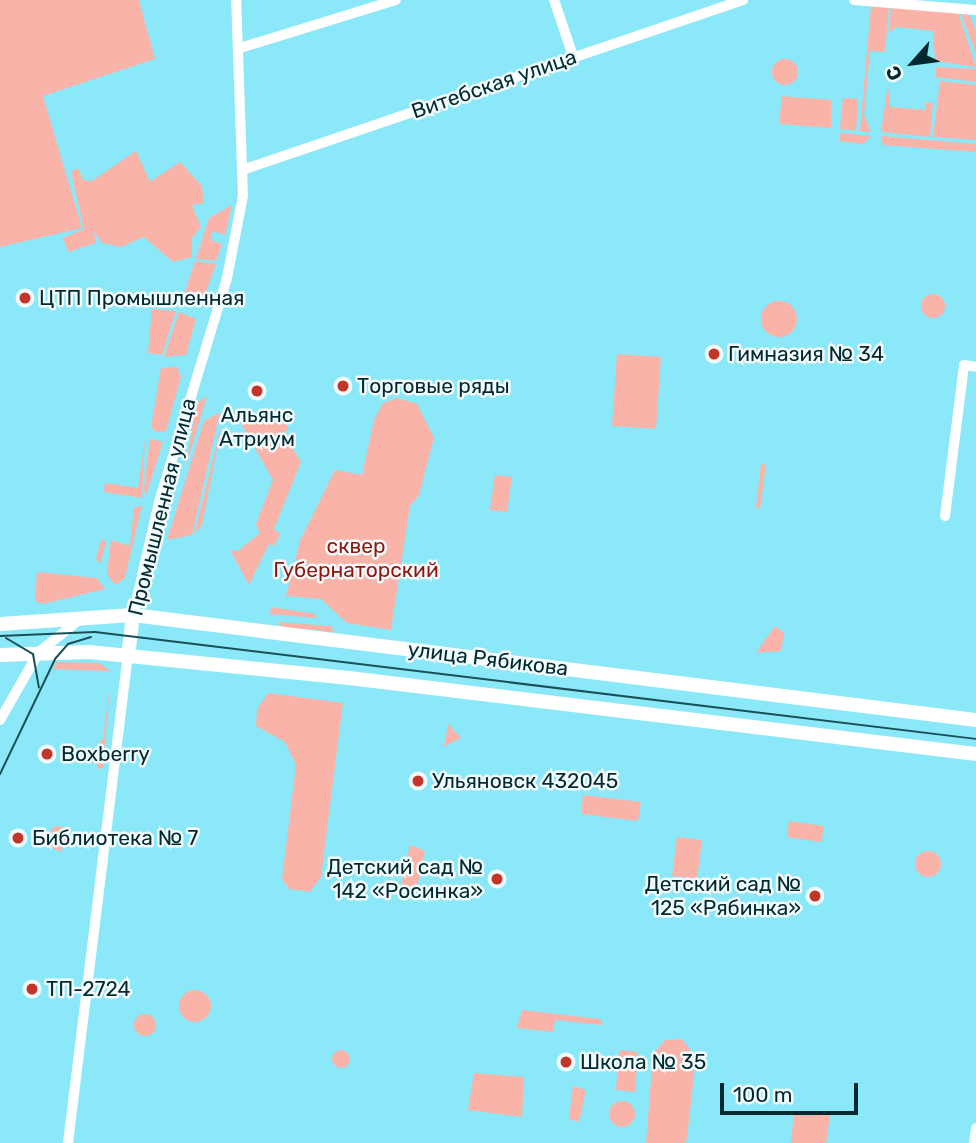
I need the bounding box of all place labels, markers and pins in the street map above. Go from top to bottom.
place label: ЦТП Промышленная [39,285,245,311]
marker: ЦТП Промышленная [17,290,33,306]
place label: Гимназия № 34 [728,341,884,367]
marker: Гимназия № 34 [706,346,722,362]
place label: Торговые ряды [357,373,510,399]
marker: Торговые ряды [335,378,351,394]
marker: Альянс Атриум [249,383,265,399]
place label: Альянс Атриум [219,402,295,452]
place label: Boxberry [61,741,150,767]
marker: Boxberry [39,746,55,762]
place label: Ульяновск 432045 [432,768,618,794]
marker: Ульяновск 432045 [410,773,426,789]
place label: Библиотека № 7 [32,825,198,851]
marker: Библиотека № 7 [10,830,26,846]
place label: Детский сад № 142 «Росинка» [327,854,483,904]
marker: Детский сад № 142 «Росинка» [489,871,505,887]
place label: Детский сад № 125 «Рябинка» [645,871,801,921]
marker: Детский сад № 125 «Рябинка» [807,888,823,904]
place label: ТП-2724 [46,976,131,1002]
marker: ТП-2724 [24,981,40,997]
place label: Школа № 35 [580,1049,706,1075]
marker: Школа № 35 [558,1054,574,1070]

